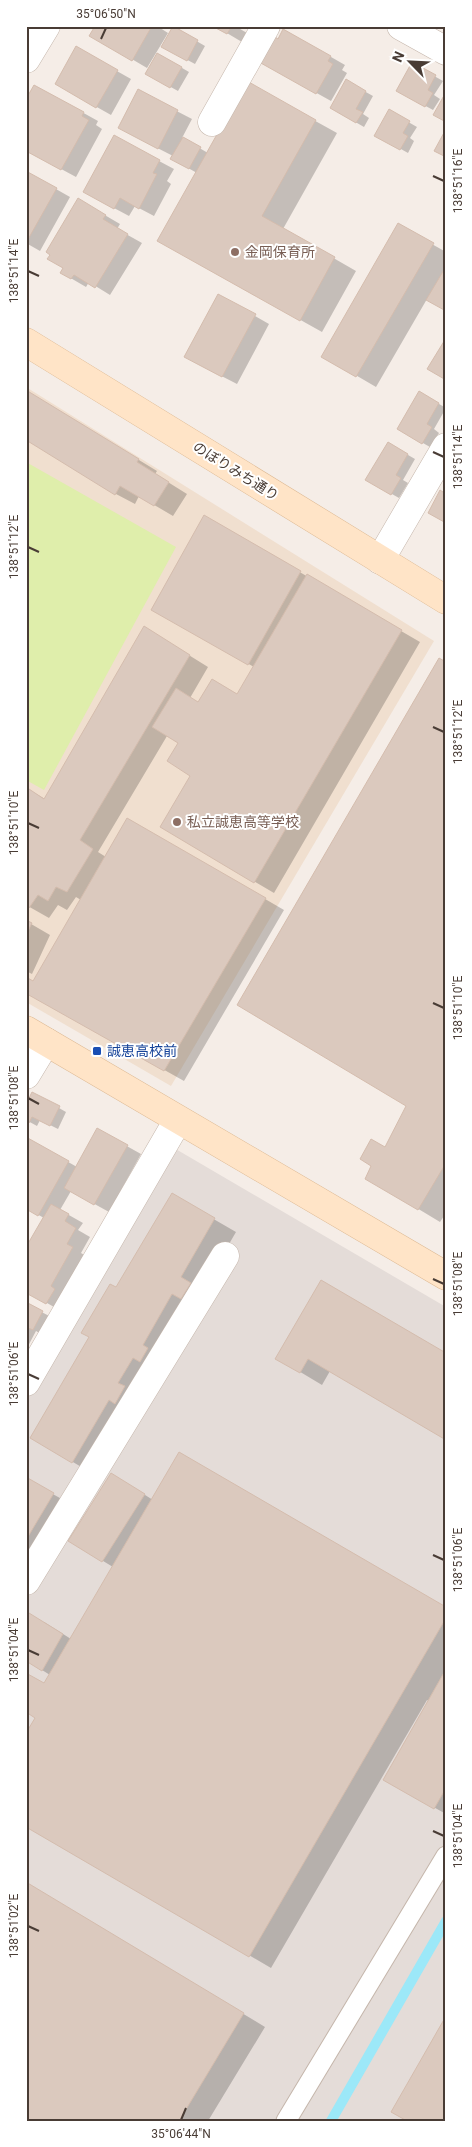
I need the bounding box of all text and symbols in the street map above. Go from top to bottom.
text: 35°06'50"N [76,7,136,21]
north arrow [384,38,434,88]
text: N [389,49,407,64]
text: 138°51'16"E [451,149,465,213]
text: 138°51'14"E [7,239,21,303]
place label: 金岡保育所 [245,244,315,260]
marker: 金岡保育所 [229,246,241,258]
text: 138°51'14"E [451,425,465,489]
street label: のぼりみち通り [190,438,282,504]
text: 138°51'12"E [7,515,21,579]
text: 138°51'12"E [451,700,465,764]
text: 138°51'10"E [7,791,21,855]
place label: 私立誠恵高等学校 [187,814,299,830]
marker: 私立誠恵高等学校 [171,816,183,828]
text: 138°51'10"E [451,976,465,1040]
place label: 誠恵高校前 [107,1043,177,1059]
marker: 誠恵高校前 [91,1045,103,1057]
text: 138°51'08"E [7,1066,21,1130]
text: 138°51'08"E [451,1252,465,1316]
text: 138°51'06"E [7,1342,21,1406]
text: 138°51'06"E [451,1528,465,1592]
text: 138°51'04"E [7,1618,21,1682]
text: 138°51'04"E [451,1804,465,1868]
text: 138°51'02"E [7,1894,21,1958]
text: 35°06'44"N [151,2127,211,2141]

